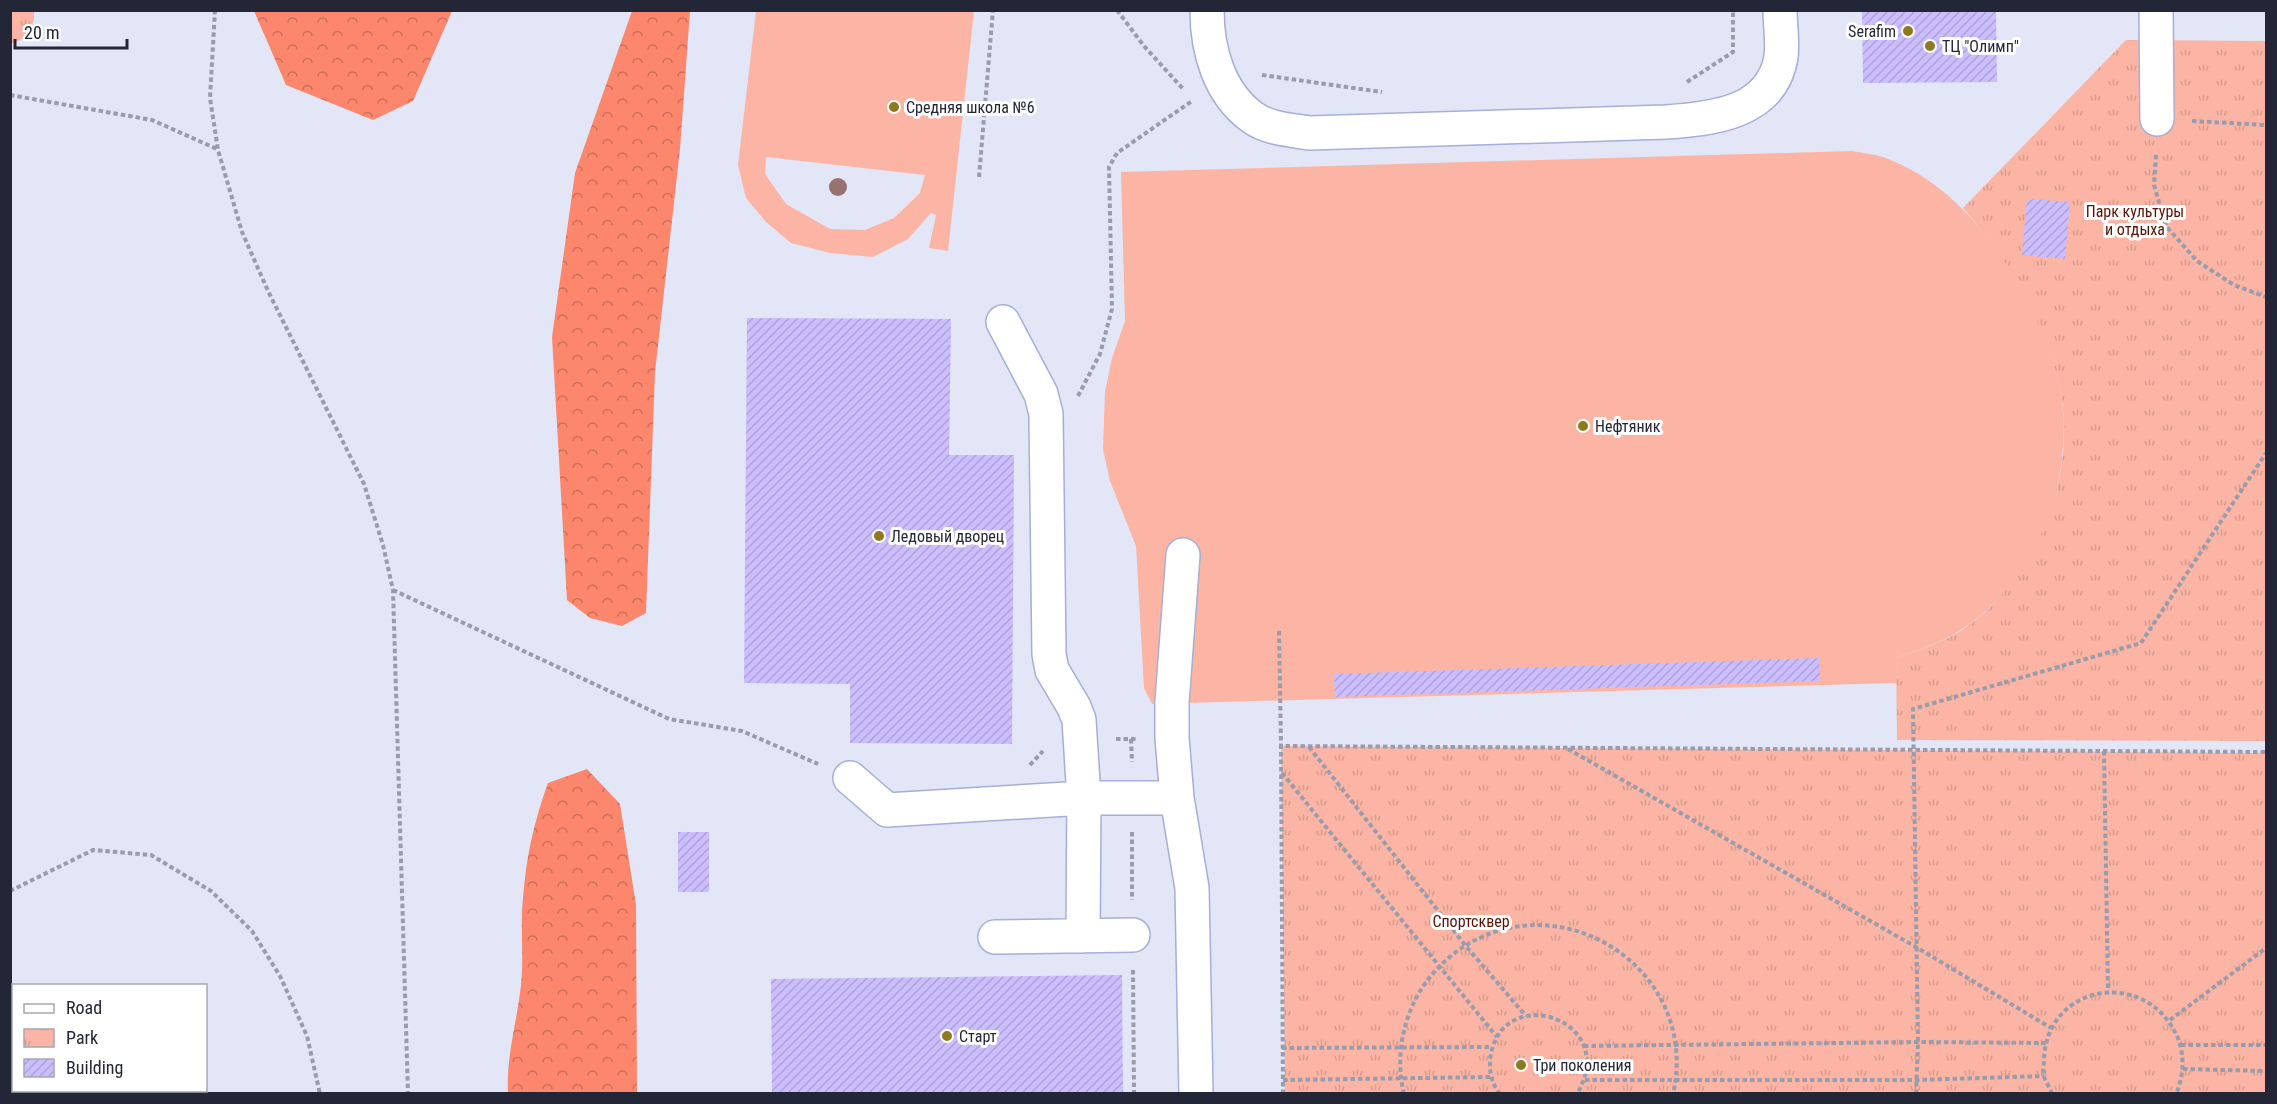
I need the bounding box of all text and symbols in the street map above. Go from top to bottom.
scale bar [15,12,128,50]
text: 20 m [24,22,59,43]
place label: Serafim [1848,22,1896,41]
marker: Serafim [1901,24,1915,38]
place label: ТЦ "Олимп" [1942,37,2019,56]
marker: ТЦ "Олимп" [1923,39,1937,53]
place label: Средняя школа №6 [906,98,1035,117]
marker: Средняя школа №6 [887,100,901,114]
park label: Парк культуры и отдыха [2086,202,2184,239]
place label: Нефтяник [1595,417,1661,436]
marker: Нефтяник [1576,419,1590,433]
place label: Ледовый дворец [891,527,1004,546]
marker: Ледовый дворец [872,529,886,543]
park label: Спортсквер [1432,912,1510,931]
legend [12,984,207,1092]
text: Road [66,997,102,1018]
text: Park [66,1027,98,1048]
place label: Старт [959,1027,997,1046]
marker: Старт [940,1029,954,1043]
place label: Три поколения [1533,1056,1631,1075]
text: Building [66,1057,123,1078]
marker: Три поколения [1514,1058,1528,1072]

